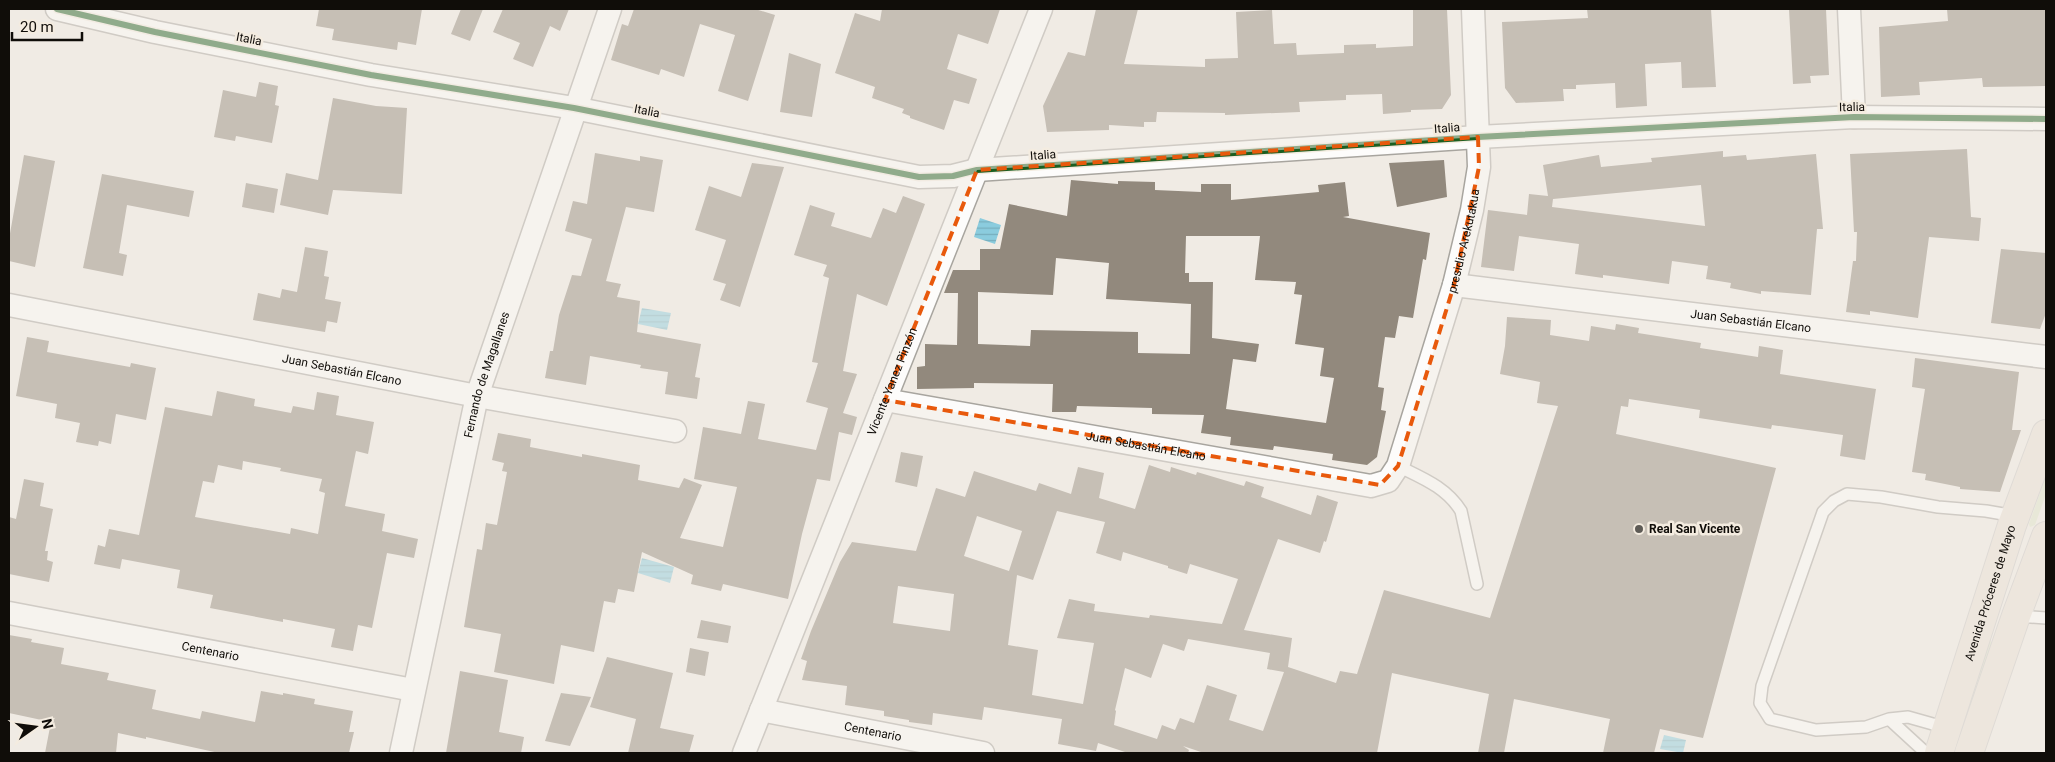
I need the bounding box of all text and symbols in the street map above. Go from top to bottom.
scale bar [12,10,82,42]
text: 20 m [20,18,54,36]
street label: Italia [235,30,263,48]
street label: Italia [1839,100,1865,114]
street label: Italia [633,102,661,120]
street label: Italia [1433,120,1461,136]
street label: Italia [1029,147,1057,163]
street label: presidio Arekutakua [1445,188,1482,295]
street label: Juan Sebastián Elcano [1690,307,1812,335]
street label: Fernando de Magallanes [461,310,512,439]
street label: Vicente Yanez Pinzón [864,326,920,437]
street label: Juan Sebastián Elcano [281,351,403,388]
street label: Juan Sebastián Elcano [1085,429,1207,464]
place label: Real San Vicente [1649,522,1741,536]
marker: Real San Vicente [1633,523,1645,535]
street label: Avenida Próceres de Mayo [1962,523,2019,663]
street label: Centenario [181,639,240,664]
north arrow [10,702,60,752]
text: N [39,717,57,731]
street label: Centenario [843,719,903,744]

